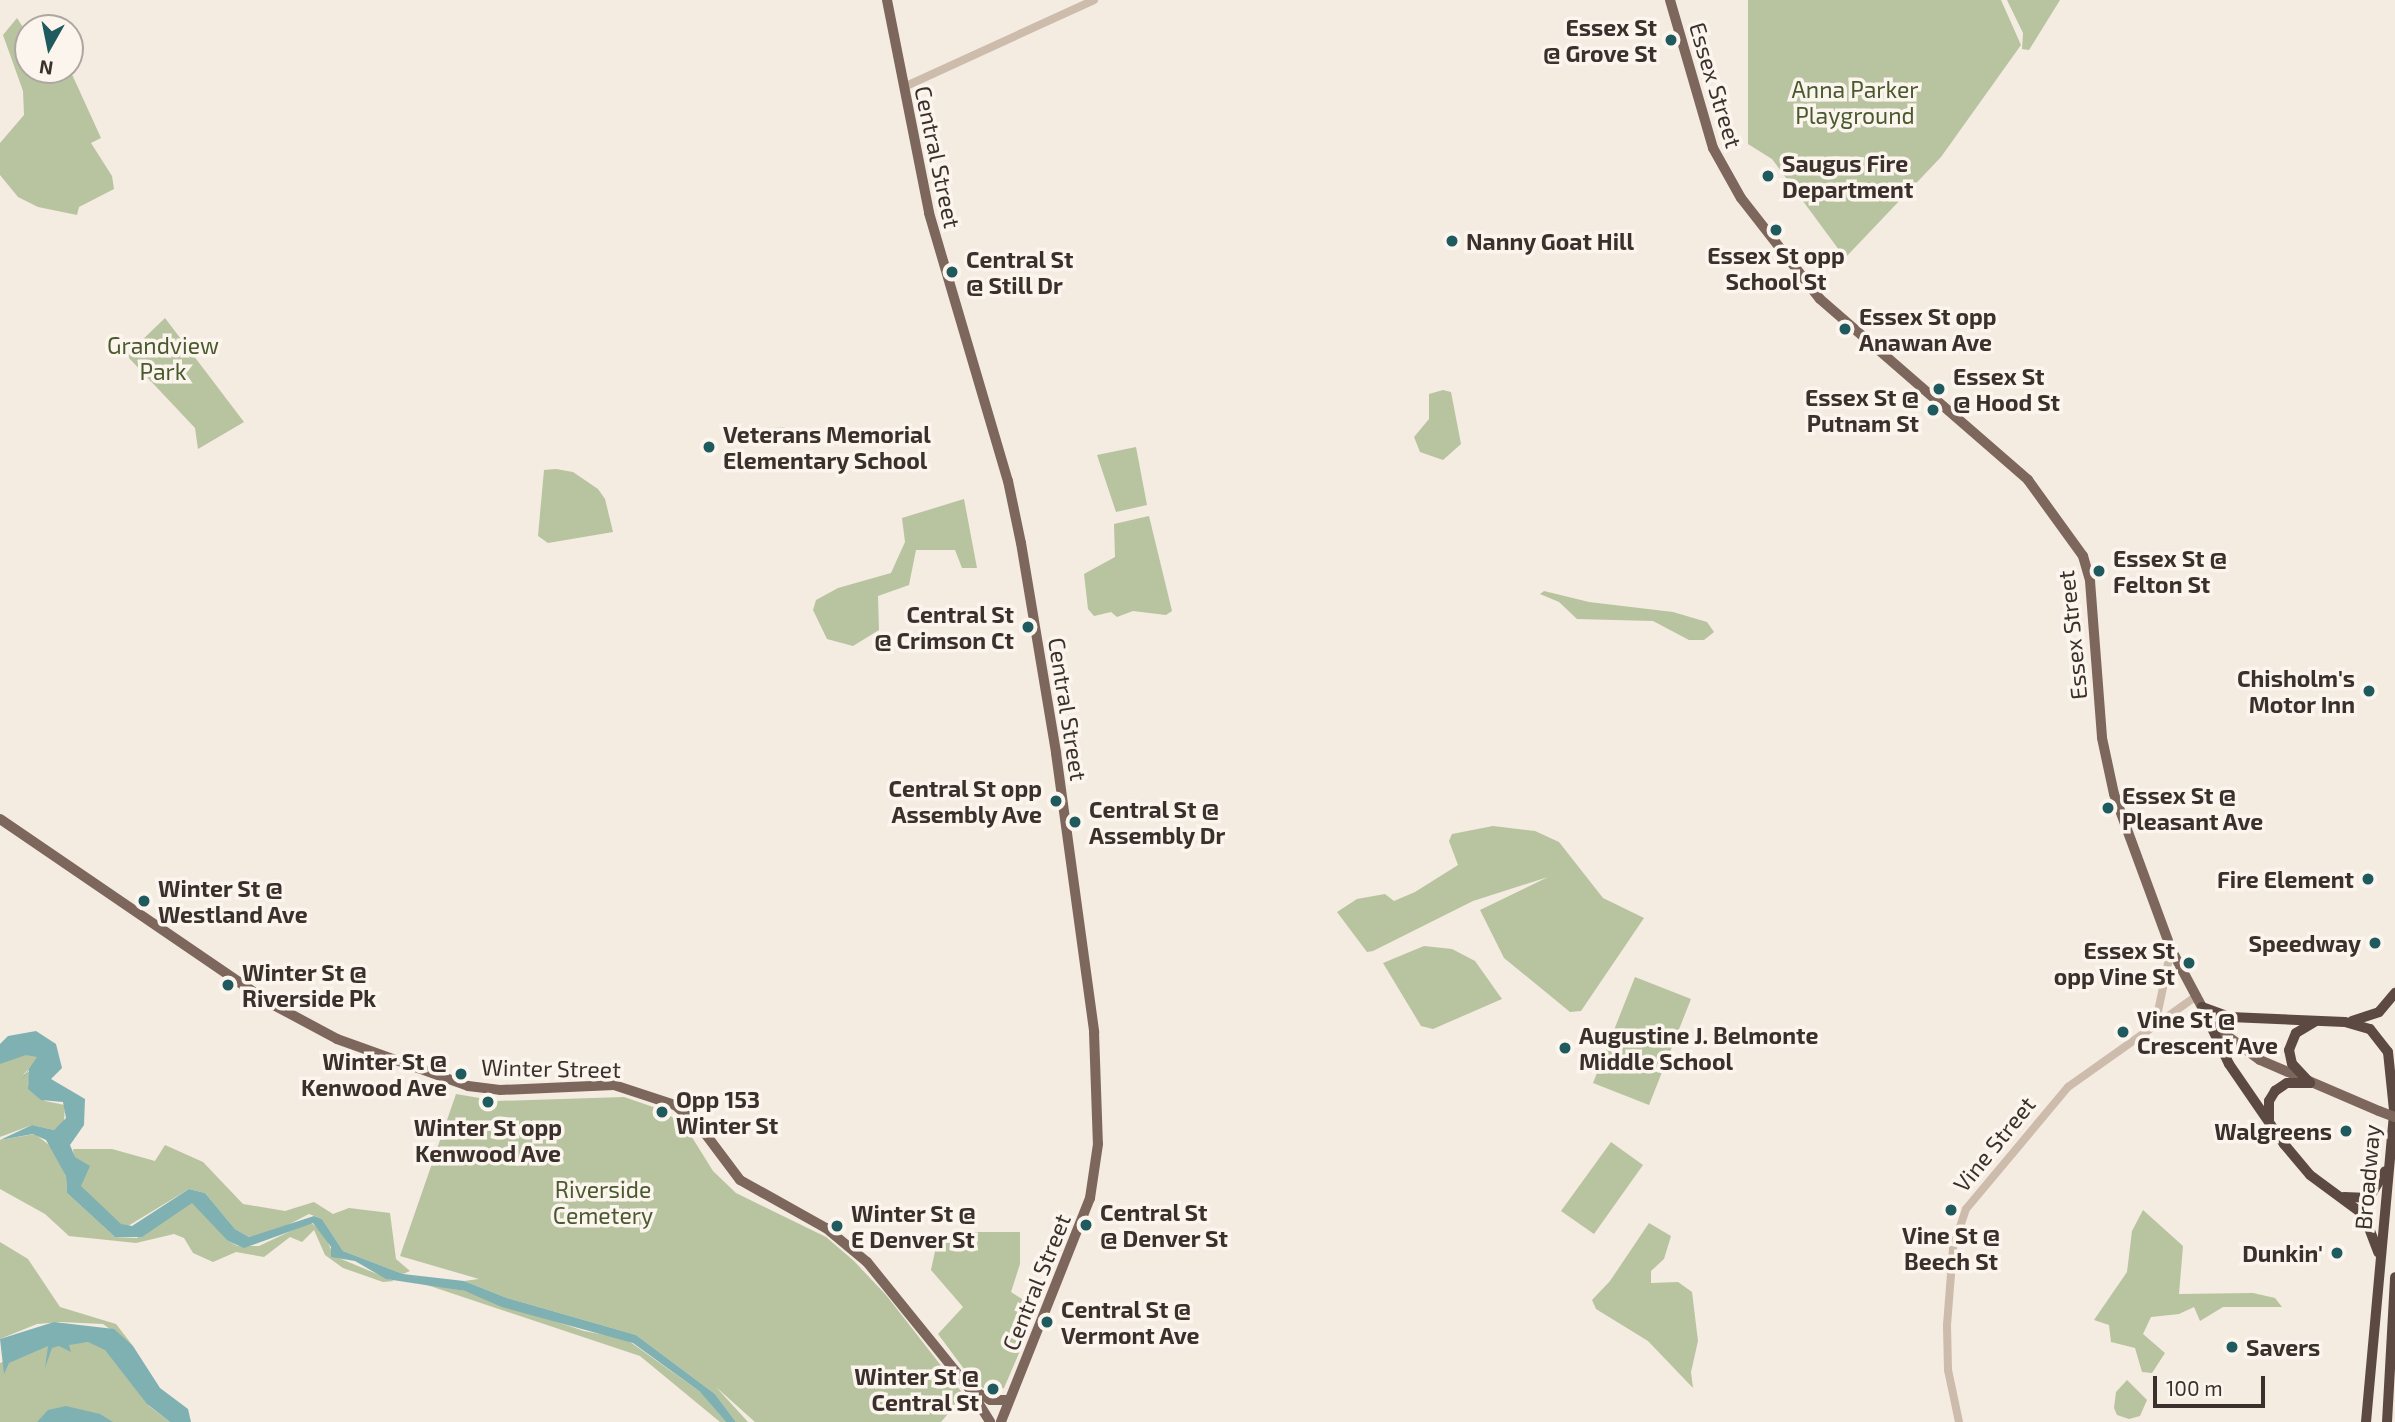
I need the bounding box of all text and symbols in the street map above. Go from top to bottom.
place label: Essex St @ Grove St [1543,13,1657,67]
north arrow [14,14,84,84]
street label: Essex Street [1684,19,1748,151]
marker: Essex St @ Grove St [1663,32,1679,48]
text: N [37,56,55,81]
park label: Anna Parker Playground [1791,75,1919,129]
street label: Central Street [909,83,967,231]
place label: Saugus Fire Department [1782,149,1913,203]
marker: Saugus Fire Department [1760,168,1776,184]
marker: Essex St opp School St [1768,222,1784,238]
place label: Nanny Goat Hill [1466,227,1635,255]
marker: Nanny Goat Hill [1444,233,1460,249]
place label: Essex St opp School St [1707,241,1845,295]
place label: Central St @ Still Dr [966,245,1074,299]
marker: Central St @ Still Dr [944,264,960,280]
place label: Essex St opp Anawan Ave [1859,302,1997,356]
marker: Essex St opp Anawan Ave [1837,321,1853,337]
park label: Grandview Park [107,331,219,385]
place label: Essex St @ Hood St [1953,362,2060,416]
marker: Essex St @ Hood St [1931,381,1947,397]
place label: Essex St @ Putnam St [1805,383,1919,437]
marker: Essex St @ Putnam St [1925,402,1941,418]
place label: Veterans Memorial Elementary School [723,420,931,474]
marker: Veterans Memorial Elementary School [701,439,717,455]
place label: Essex St @ Felton St [2113,544,2227,598]
marker: Essex St @ Felton St [2091,563,2107,579]
street label: Essex Street [2051,569,2093,701]
place label: Central St @ Crimson Ct [874,600,1014,654]
marker: Central St @ Crimson Ct [1020,619,1036,635]
street label: Central Street [1043,635,1093,783]
place label: Chisholm's Motor Inn [2237,664,2355,718]
marker: Chisholm's Motor Inn [2361,683,2377,699]
place label: Central St opp Assembly Ave [888,774,1042,828]
place label: Essex St @ Pleasant Ave [2122,781,2264,835]
marker: Central St opp Assembly Ave [1048,793,1064,809]
place label: Central St @ Assembly Dr [1089,795,1226,849]
marker: Essex St @ Pleasant Ave [2100,800,2116,816]
marker: Central St @ Assembly Dr [1067,814,1083,830]
place label: Fire Element [2217,865,2354,893]
marker: Fire Element [2360,871,2376,887]
place label: Winter St @ Westland Ave [158,874,308,928]
marker: Winter St @ Westland Ave [136,893,152,909]
place label: Speedway [2249,929,2361,957]
marker: Speedway [2367,935,2383,951]
place label: Essex St opp Vine St [2053,936,2175,990]
marker: Essex St opp Vine St [2181,955,2197,971]
place label: Winter St @ Riverside Pk [242,958,376,1012]
marker: Winter St @ Riverside Pk [220,977,236,993]
place label: Vine St @ Crescent Ave [2137,1005,2278,1059]
place label: Augustine J. Belmonte Middle School [1579,1021,1819,1075]
marker: Vine St @ Crescent Ave [2115,1024,2131,1040]
marker: Augustine J. Belmonte Middle School [1557,1040,1573,1056]
place label: Winter St @ Kenwood Ave [300,1047,447,1101]
street label: Winter Street [481,1053,621,1083]
marker: Winter St @ Kenwood Ave [453,1066,469,1082]
place label: Opp 153 Winter St [676,1085,779,1139]
street label: Vine Street [1947,1091,2041,1197]
marker: Winter St opp Kenwood Ave [480,1094,496,1110]
marker: Opp 153 Winter St [654,1104,670,1120]
place label: Winter St opp Kenwood Ave [414,1113,562,1167]
place label: Walgreens [2214,1117,2332,1145]
marker: Walgreens [2338,1123,2354,1139]
street label: Broadway [2349,1123,2385,1231]
park label: Riverside Cemetery [553,1175,653,1229]
place label: Central St @ Denver St [1100,1198,1228,1252]
place label: Winter St @ E Denver St [851,1199,976,1253]
marker: Vine St @ Beech St [1943,1202,1959,1218]
street label: Central Street [996,1209,1076,1355]
marker: Central St @ Denver St [1078,1217,1094,1233]
marker: Winter St @ E Denver St [829,1218,845,1234]
place label: Vine St @ Beech St [1902,1221,2000,1275]
place label: Dunkin' [2242,1239,2323,1267]
marker: Dunkin' [2329,1245,2345,1261]
place label: Central St @ Vermont Ave [1061,1295,1200,1349]
marker: Central St @ Vermont Ave [1039,1314,1055,1330]
place label: Savers [2246,1333,2320,1361]
marker: Savers [2224,1339,2240,1355]
place label: Winter St @ Central St [854,1362,979,1416]
scale bar [2157,1362,2269,1406]
text: 100 m [2166,1375,2223,1400]
marker: Winter St @ Central St [985,1381,1001,1397]

